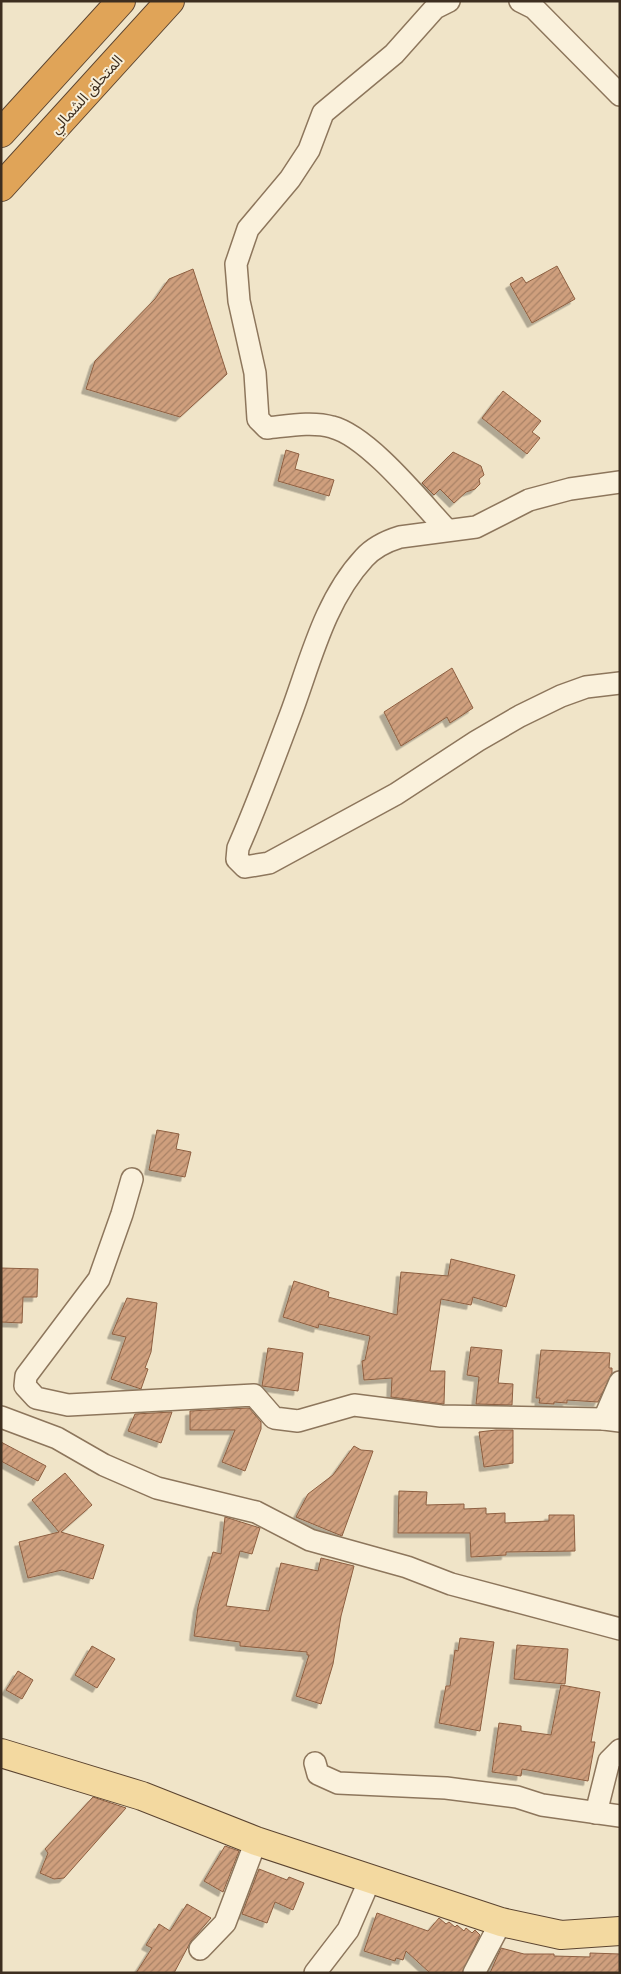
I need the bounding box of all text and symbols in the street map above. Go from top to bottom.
street label: المتحلق الشمالي [45,50,128,139]

